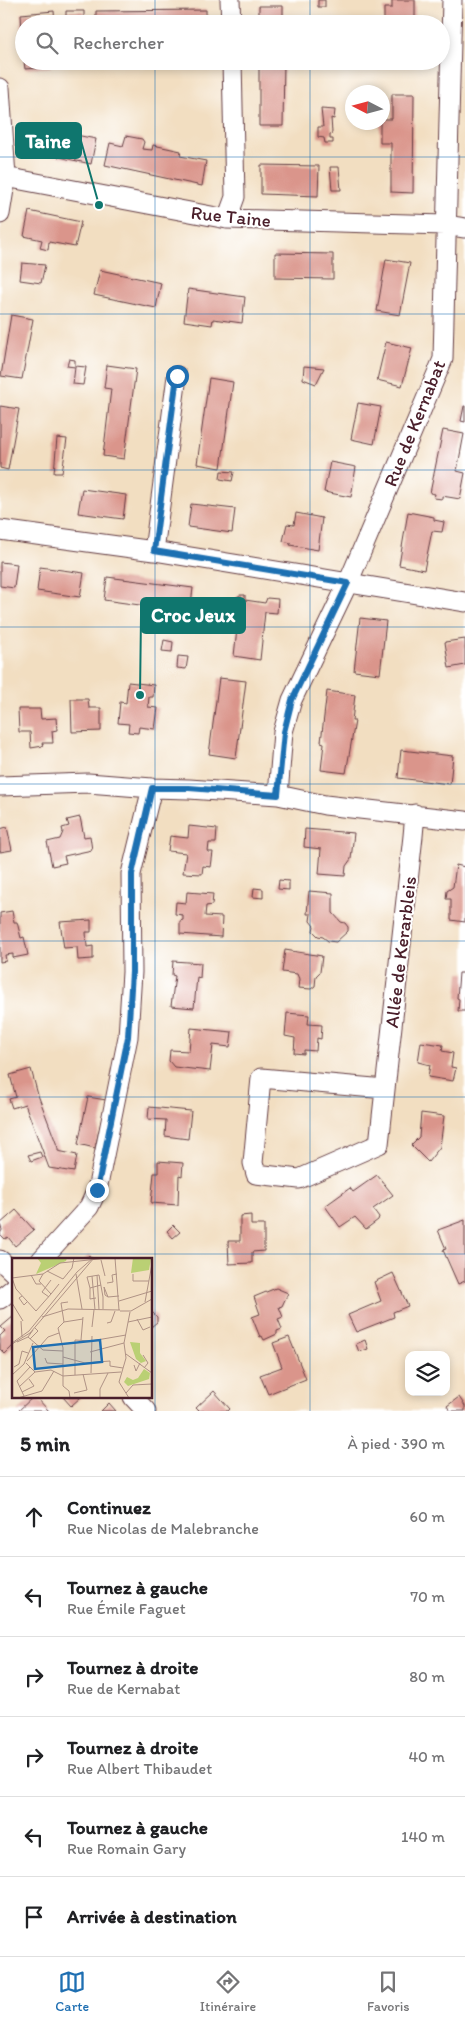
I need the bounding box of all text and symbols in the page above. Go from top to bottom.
search box [15,15,450,70]
icon: search [33,29,61,57]
text: Rechercher [73,31,164,54]
north arrow [345,85,390,130]
callout: Taine [16,123,81,158]
text: Taine [24,129,71,153]
street label: Rue Taine [190,201,272,232]
street label: Rue de Kernabat [379,357,450,490]
route start [166,365,189,388]
callout: Croc Jeux [141,598,245,633]
text: Croc Jeux [151,603,236,627]
street label: Allée de Kerarbleis [380,875,421,1029]
route end [86,1179,109,1202]
inset map [12,1258,152,1398]
map controls [405,1351,450,1396]
button: layers [405,1351,450,1396]
text: 5 min [20,1431,70,1456]
text: À pied · 390 m [347,1434,445,1453]
text: Continuez [67,1496,151,1519]
icon: ahead [20,1503,48,1531]
text: 60 m [410,1507,445,1526]
text: Rue Nicolas de Malebranche [67,1519,259,1538]
text: Tournez à gauche [67,1576,208,1599]
icon: left [20,1583,48,1611]
text: 70 m [410,1587,445,1606]
text: Rue Émile Faguet [67,1599,186,1618]
text: Tournez à droite [67,1656,199,1679]
icon: right [20,1663,48,1691]
text: 80 m [409,1667,445,1686]
text: Rue de Kernabat [67,1679,180,1698]
text: Tournez à droite [67,1736,199,1759]
icon: right [20,1743,48,1771]
text: 40 m [408,1747,445,1766]
text: Rue Albert Thibaudet [67,1759,212,1778]
text: Tournez à gauche [67,1816,208,1839]
icon: left [20,1823,48,1851]
text: 140 m [401,1827,445,1846]
text: Rue Romain Gary [67,1839,186,1858]
icon: arrive [20,1903,48,1931]
text: Arrivée à destination [67,1905,237,1928]
tab: Carte [55,1968,89,2015]
tab: Itinéraire [200,1968,256,2015]
tab: Favoris [367,1968,410,2015]

